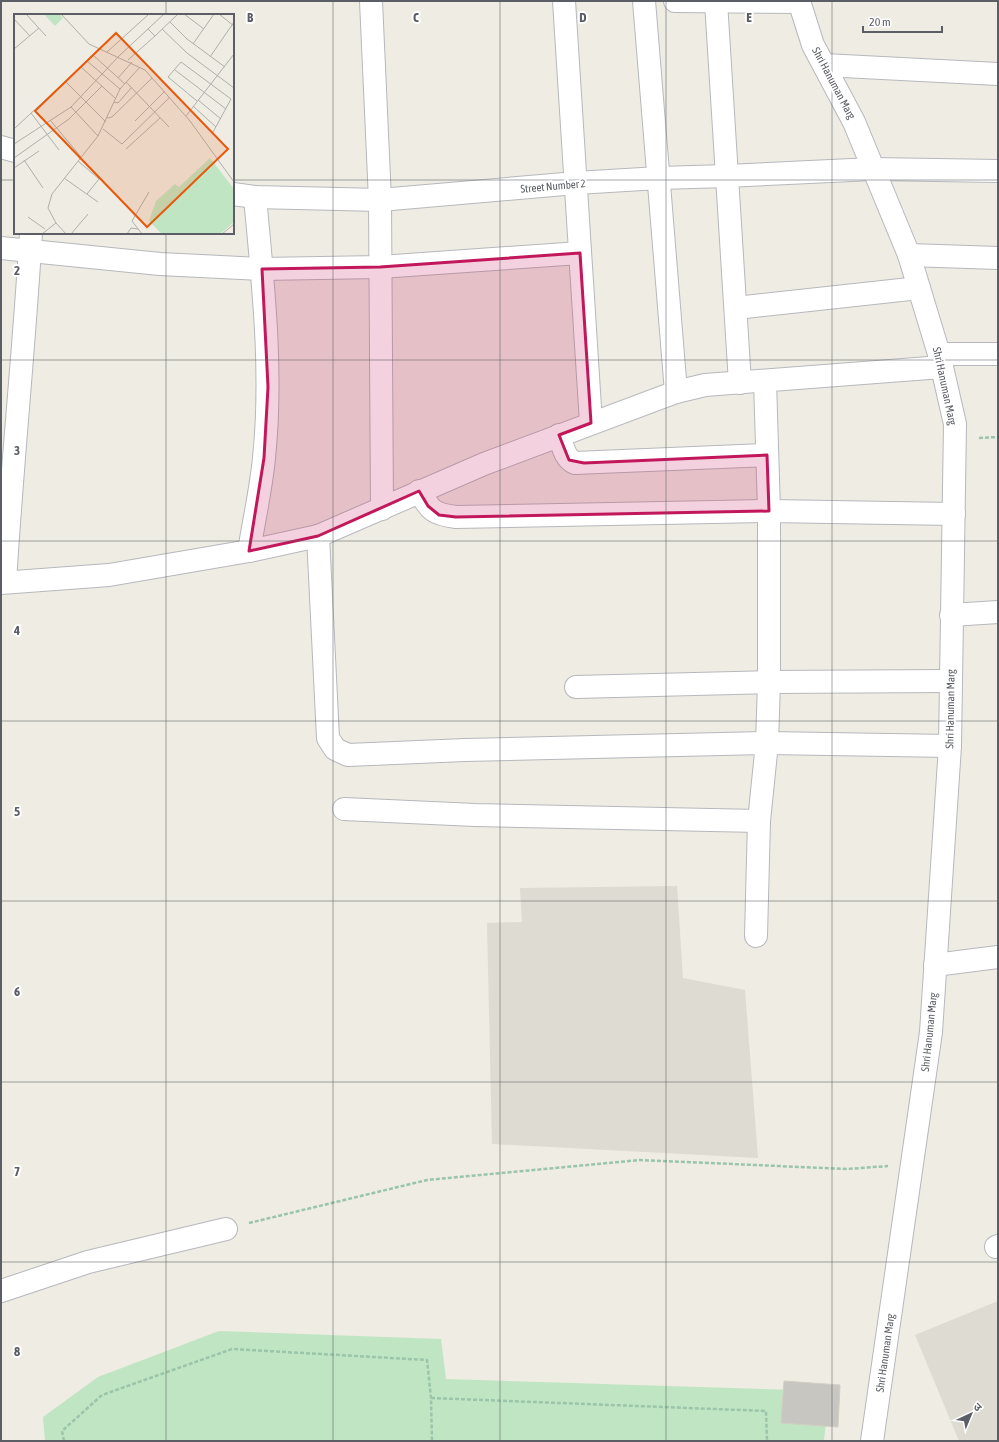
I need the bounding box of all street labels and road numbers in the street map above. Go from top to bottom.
street label: Shri Hanuman Marg [810,45,858,121]
street label: Street Number 2 [520,177,586,195]
street label: Shri Hanuman Marg [931,346,959,426]
street label: Shri Hanuman Marg [943,669,957,749]
street label: Shri Hanuman Marg [919,992,939,1072]
street label: Shri Hanuman Marg [874,1313,897,1393]

